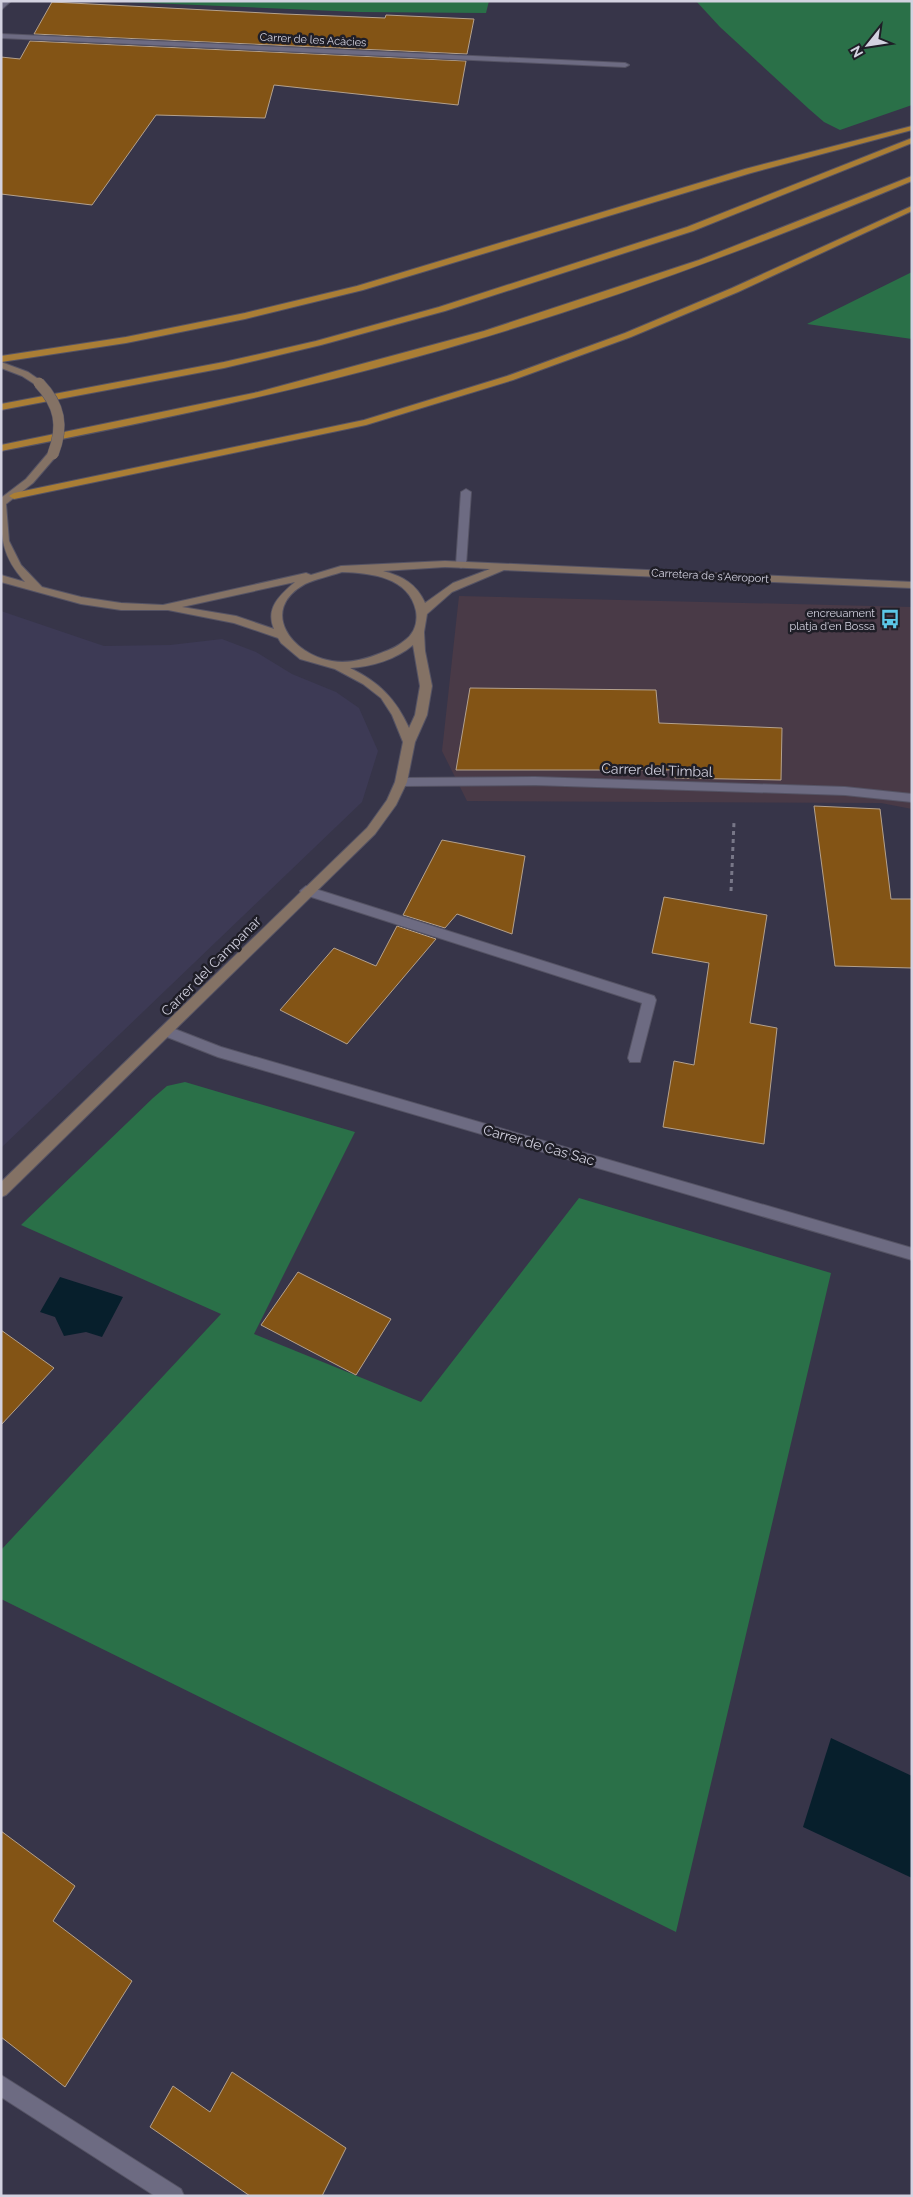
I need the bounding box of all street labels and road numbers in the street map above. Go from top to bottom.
street label: Carrer de les Acàcies [259,31,367,49]
street label: Carretera de s'Aeroport [651,566,769,586]
street label: Carrer del Timbal [601,760,713,780]
street label: Carrer del Campanar [158,913,264,1019]
street label: Carrer de Cas Sac [481,1121,597,1169]

